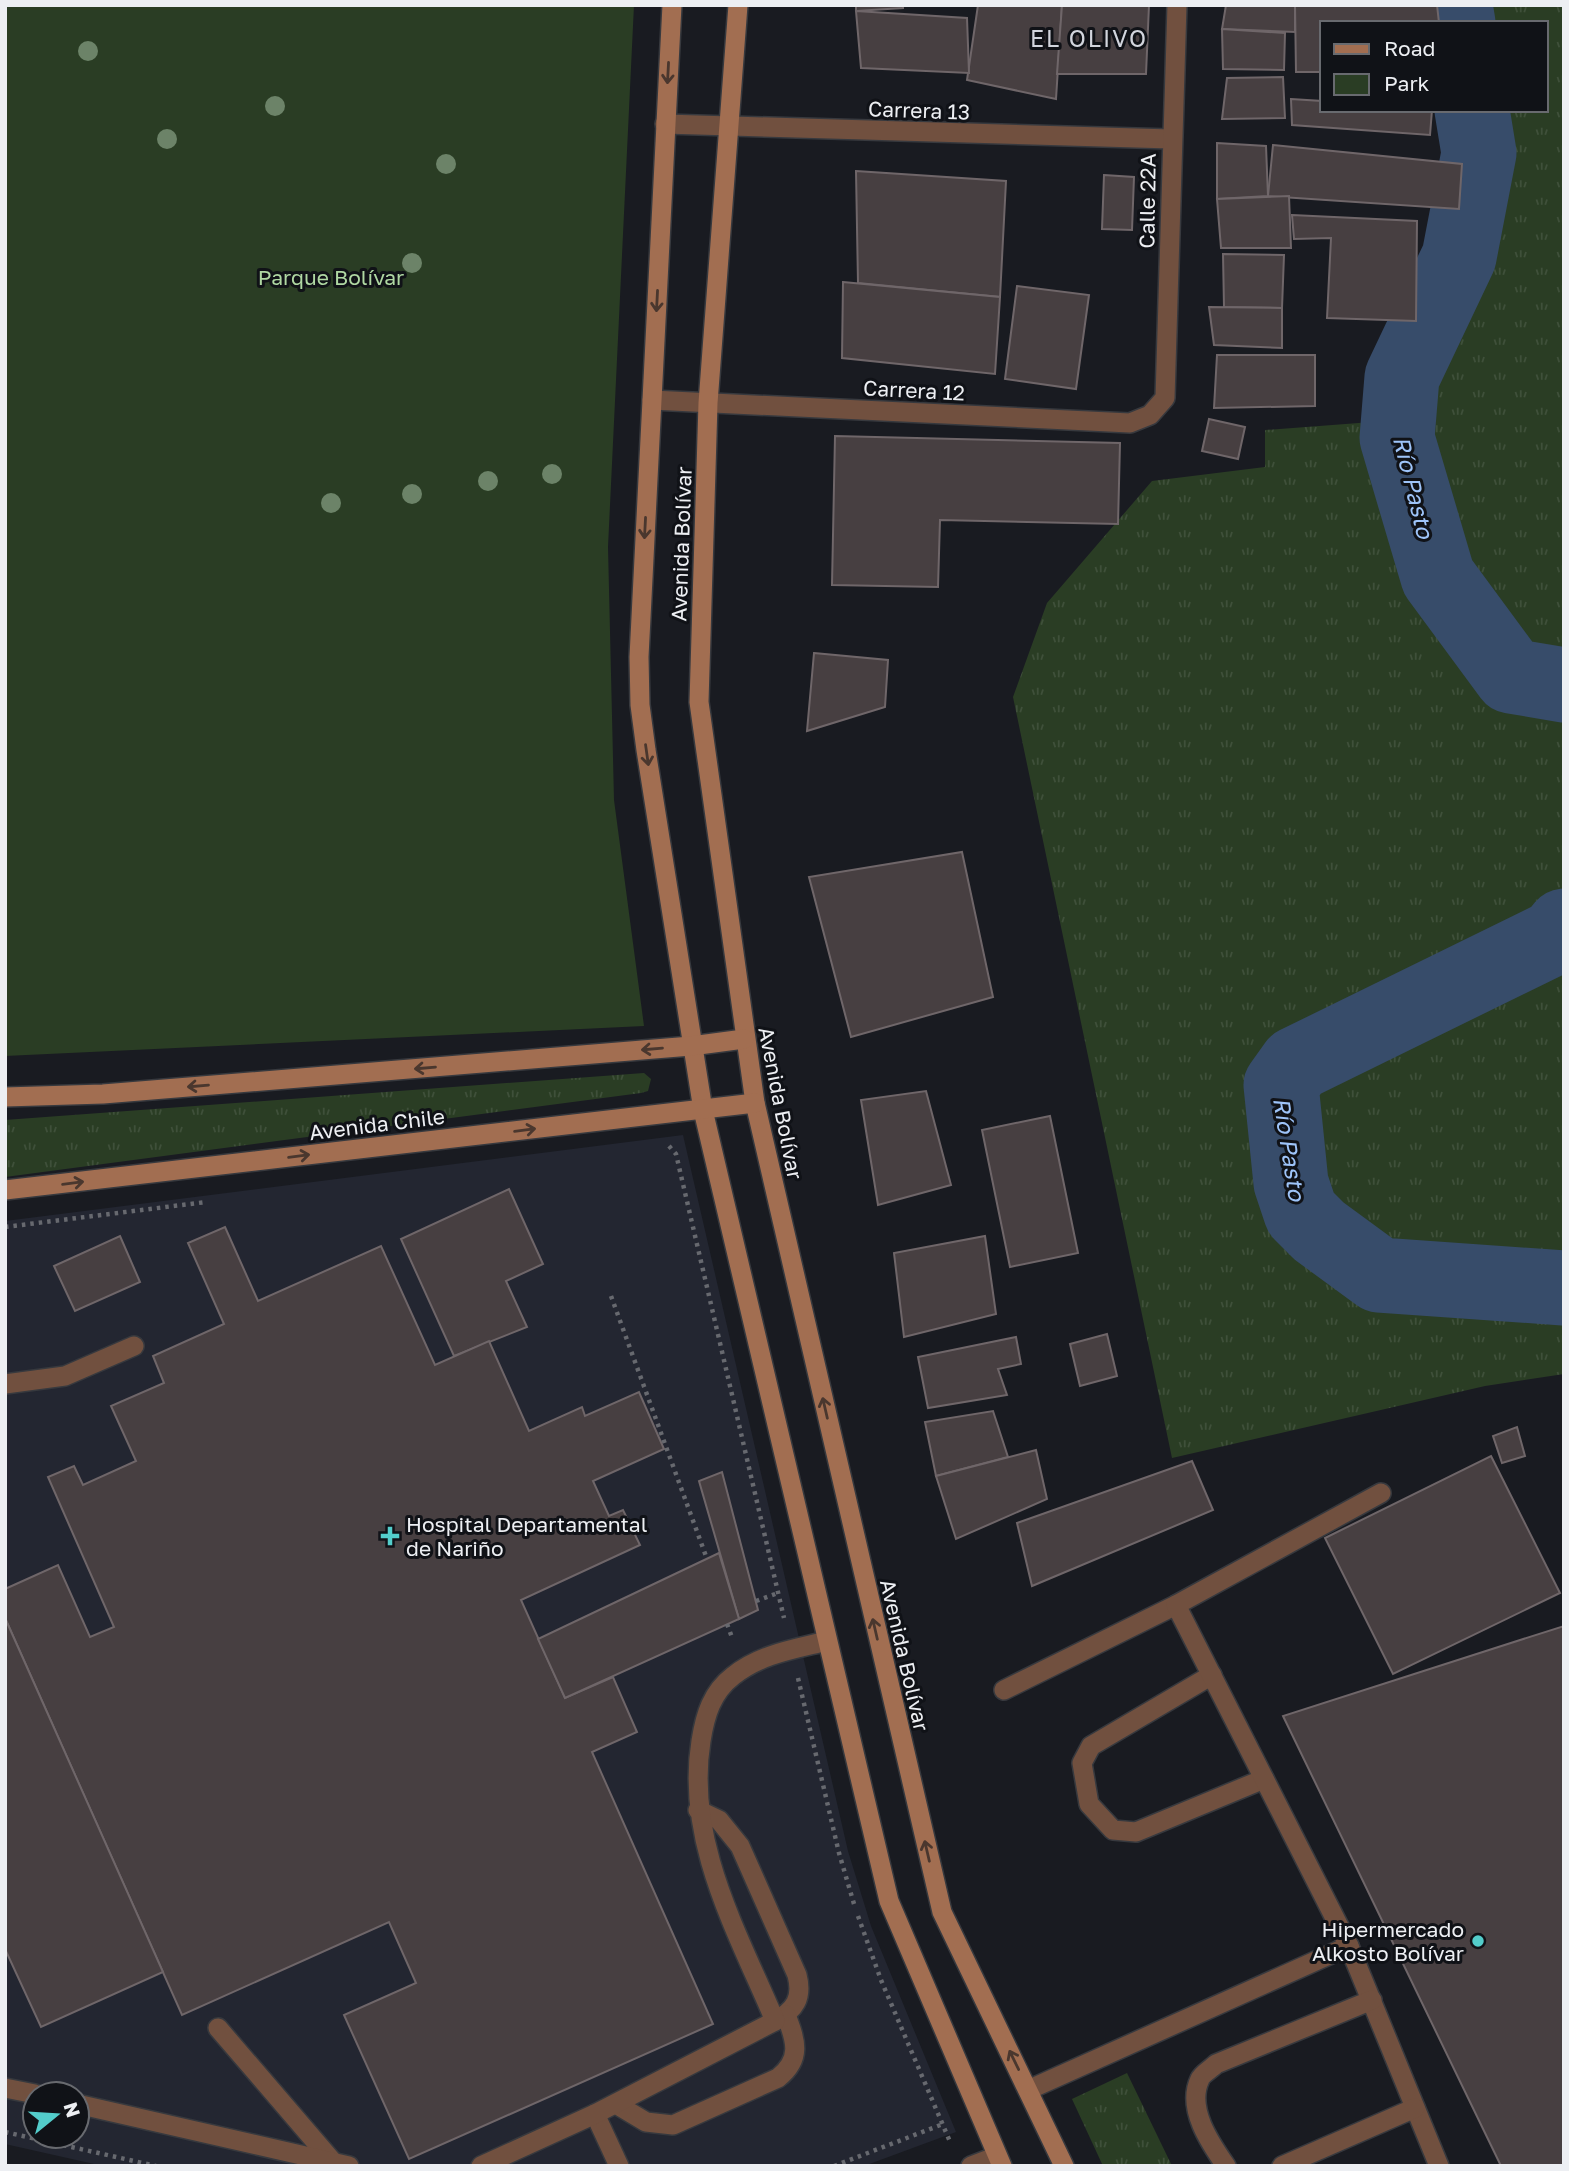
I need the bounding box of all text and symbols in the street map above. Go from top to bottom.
legend [1320,21,1548,112]
district label: EL OLIVO [1030,24,1148,52]
text: Road [1384,35,1435,61]
one-way arrow [661,62,674,84]
text: Park [1384,70,1430,96]
street label: Carrera 13 [868,95,970,125]
street label: Calle 22A [1133,153,1161,249]
park label: Parque Bolívar [258,264,404,290]
one-way arrow [650,289,663,312]
street label: Carrera 12 [862,374,966,406]
water label: Río Pasto [1388,433,1440,542]
street label: Avenida Bolívar [665,466,697,622]
one-way arrow [639,516,652,539]
one-way arrow [640,743,653,766]
street label: Avenida Bolívar [753,1024,809,1182]
one-way arrow [641,1043,664,1056]
one-way arrow [414,1062,437,1075]
one-way arrow [188,1080,210,1093]
water label: Río Pasto [1268,1095,1312,1204]
street label: Avenida Chile [308,1103,446,1145]
one-way arrow [513,1124,536,1137]
one-way arrow [287,1150,310,1163]
one-way arrow [61,1176,84,1189]
one-way arrow [817,1397,830,1419]
place label: Hospital Departamental de Nariño [406,1511,647,1561]
marker: Hospital Departamental de Nariño [380,1526,400,1546]
street label: Avenida Bolívar [875,1577,935,1733]
one-way arrow [868,1618,882,1641]
one-way arrow [920,1840,934,1863]
place label: Hipermercado Alkosto Bolívar [1312,1916,1464,1966]
marker: Hipermercado Alkosto Bolívar [1470,1933,1486,1949]
one-way arrow [1006,2050,1020,2071]
north arrow [21,2080,91,2150]
text: N [59,2099,86,2120]

